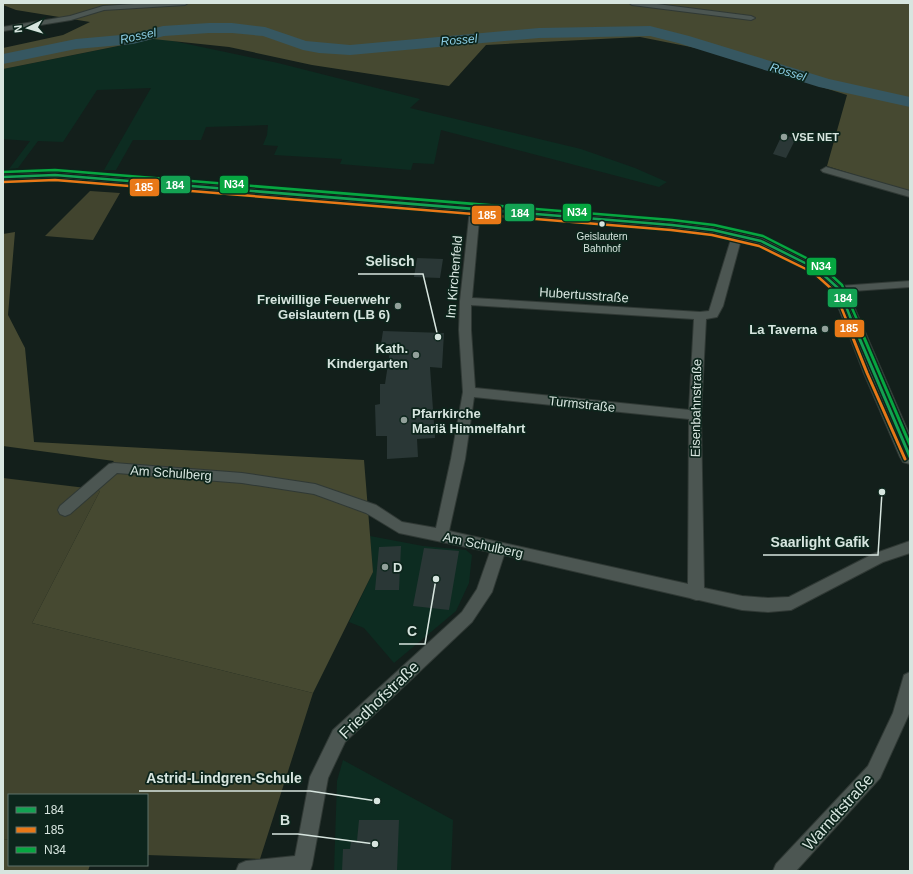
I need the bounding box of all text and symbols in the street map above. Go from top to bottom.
north arrow [8,8,48,48]
text: N [12,24,24,33]
water label: Rossel [119,25,158,47]
water label: Rossel [440,31,478,49]
water label: Rossel [768,60,808,84]
place label: VSE NET [792,131,839,143]
marker: VSE NET [779,132,789,142]
line badge: 184 [160,175,191,194]
line badge: N34 [219,175,249,194]
line badge: 185 [129,178,160,197]
text: N34 [224,178,245,190]
text: 184 [166,179,185,191]
text: 185 [135,181,153,193]
line badge: 184 [504,203,535,222]
line badge: N34 [562,203,592,222]
line badge: 185 [471,205,502,225]
text: N34 [567,206,588,218]
text: 184 [511,207,530,219]
text: 185 [478,209,496,221]
marker: Geislautern Bahnhof [597,219,607,229]
place label: Geislautern Bahnhof [576,231,628,254]
street label: Im Kirchenfeld [443,235,465,319]
callout: Selisch [358,248,423,274]
text: Selisch [365,253,415,269]
line badge: N34 [806,257,837,276]
text: N34 [811,260,832,272]
street label: Hubertusstraße [539,284,629,306]
line badge: 184 [827,288,858,308]
place label: Freiwillige Feuerwehr Geislautern (LB 6) [257,292,390,322]
text: 184 [834,292,853,304]
marker: Freiwillige Feuerwehr Geislautern (LB 6) [393,301,403,311]
line badge: 185 [834,319,865,338]
place label: La Taverna [749,322,818,337]
text: 185 [840,322,858,334]
marker: La Taverna [820,324,830,334]
place label: Kath. Kindergarten [327,341,408,371]
marker: Kath. Kindergarten [411,350,421,360]
street label: Eisenbahnstraße [688,359,704,457]
street label: Turmstraße [548,393,616,415]
place label: Pfarrkirche Mariä Himmelfahrt [412,406,526,436]
marker: Pfarrkirche Mariä Himmelfahrt [399,415,409,425]
street label: Am Schulberg [130,463,212,483]
street label: Am Schulberg [442,529,524,561]
callout: Saarlight Gafik [763,529,878,555]
text: Saarlight Gafik [771,534,870,550]
place label: D [393,560,402,575]
marker: D [380,562,390,572]
callout: C [399,618,425,644]
text: C [407,623,417,639]
street label: Friedhofstraße [336,658,422,742]
callout: Astrid-Lindgren-Schule [139,765,310,791]
text: Astrid-Lindgren-Schule [146,770,302,786]
street label: Warndtstraße [799,770,877,853]
legend [8,794,148,866]
text: 184 [44,803,64,817]
callout: B [272,808,298,834]
text: B [280,812,290,828]
text: 185 [44,823,64,837]
text: N34 [44,843,66,857]

